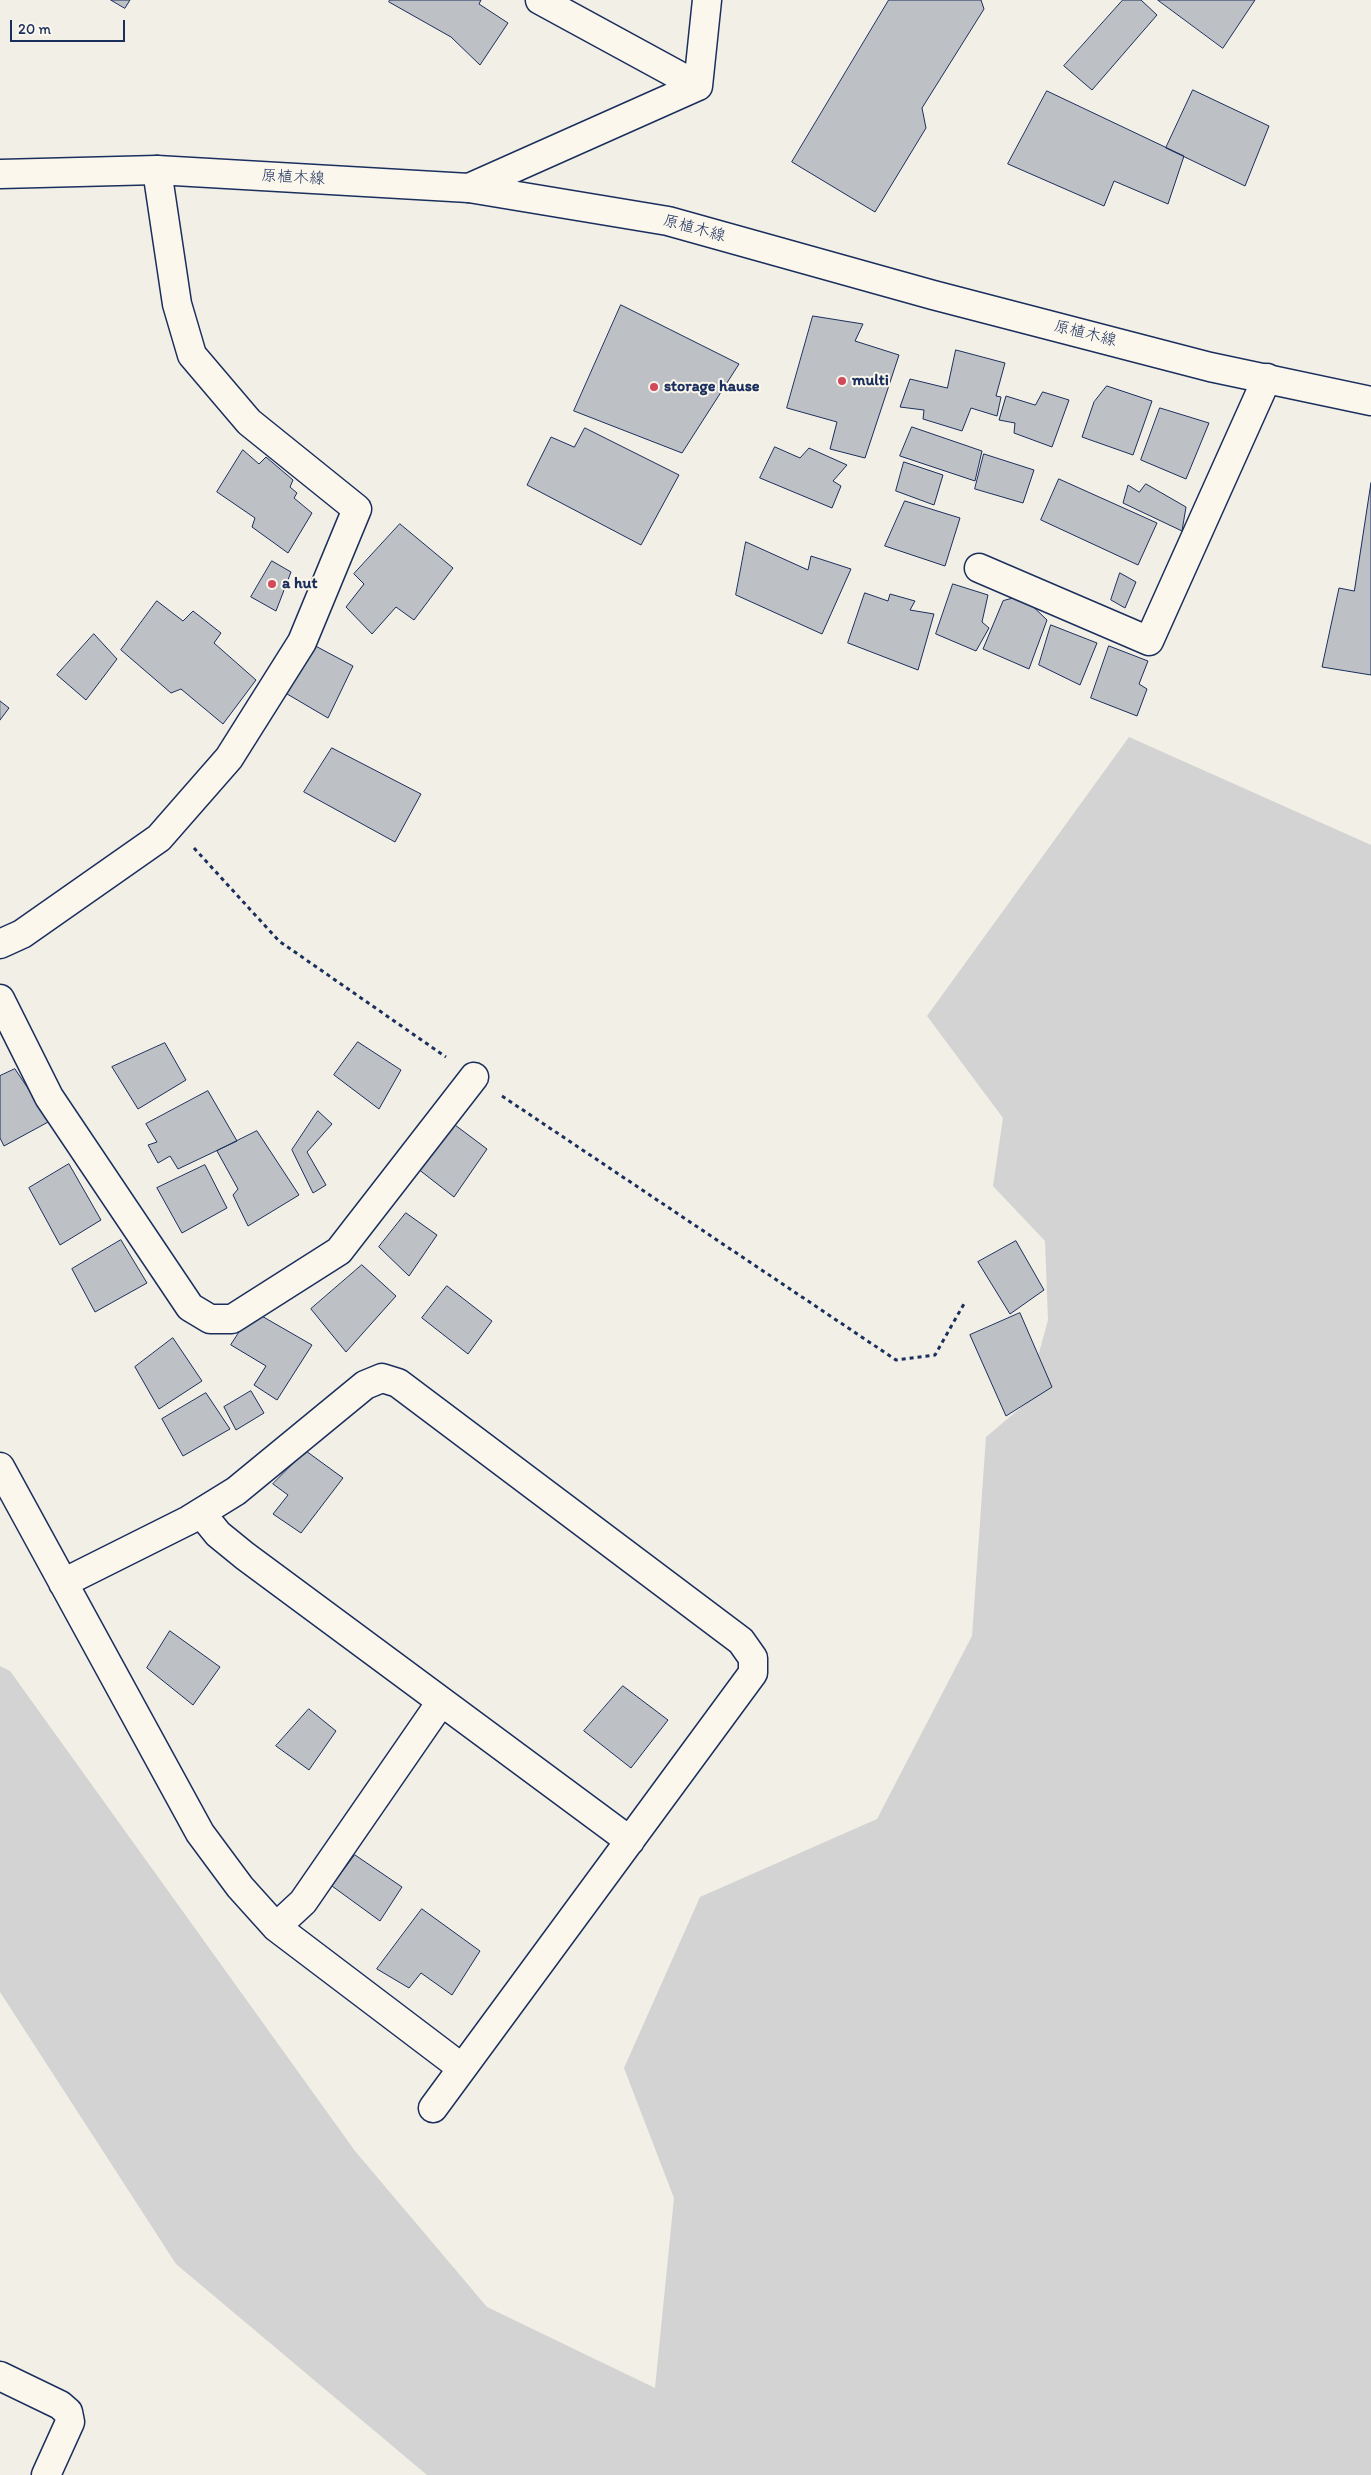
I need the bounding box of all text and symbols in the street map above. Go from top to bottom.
scale bar [12,10,128,42]
text: 20 m [18,20,51,38]
street label: 原植木線 [261,167,325,189]
street label: 原植木線 [661,211,727,247]
street label: 原植木線 [1052,317,1118,351]
place label: multi [852,371,889,391]
marker: multi [836,375,848,387]
place label: storage hause [664,377,760,397]
marker: storage hause [648,381,660,393]
place label: a hut [282,574,317,594]
marker: a hut [266,578,278,590]

